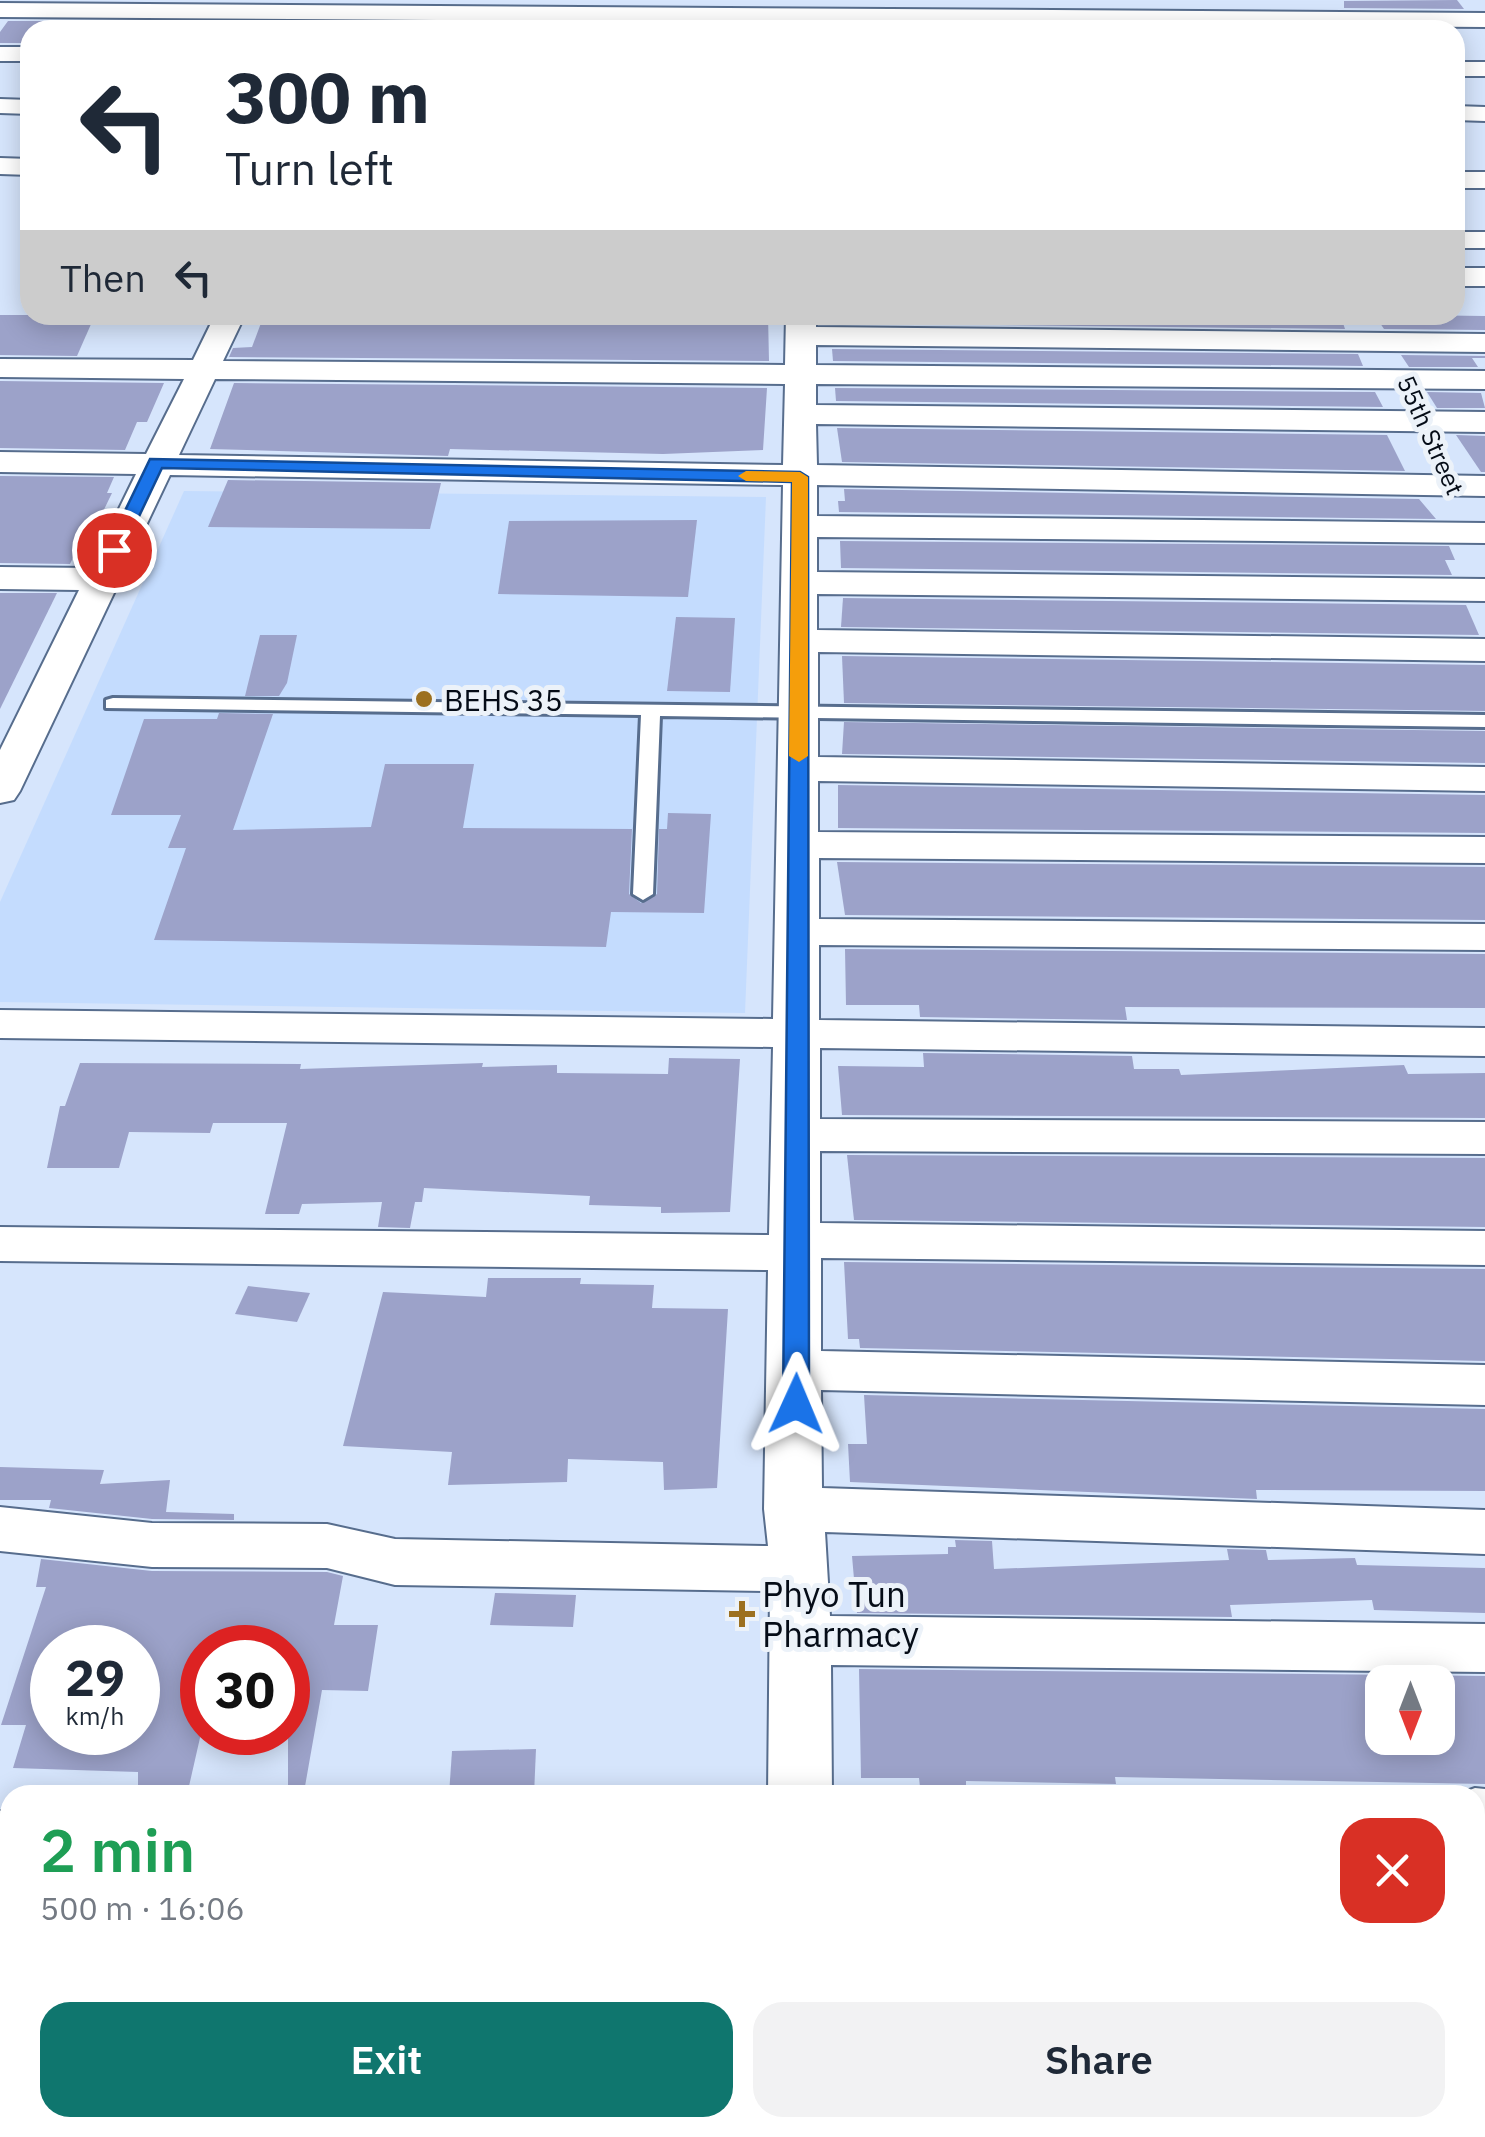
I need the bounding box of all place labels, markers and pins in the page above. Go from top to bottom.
pin [72,508,157,593]
place label: BEHS 35 [444,680,563,719]
marker: BEHS 35 [413,688,435,710]
place label: Phyo Tun Pharmacy [762,1571,919,1657]
marker: Phyo Tun Pharmacy [731,1603,753,1625]

